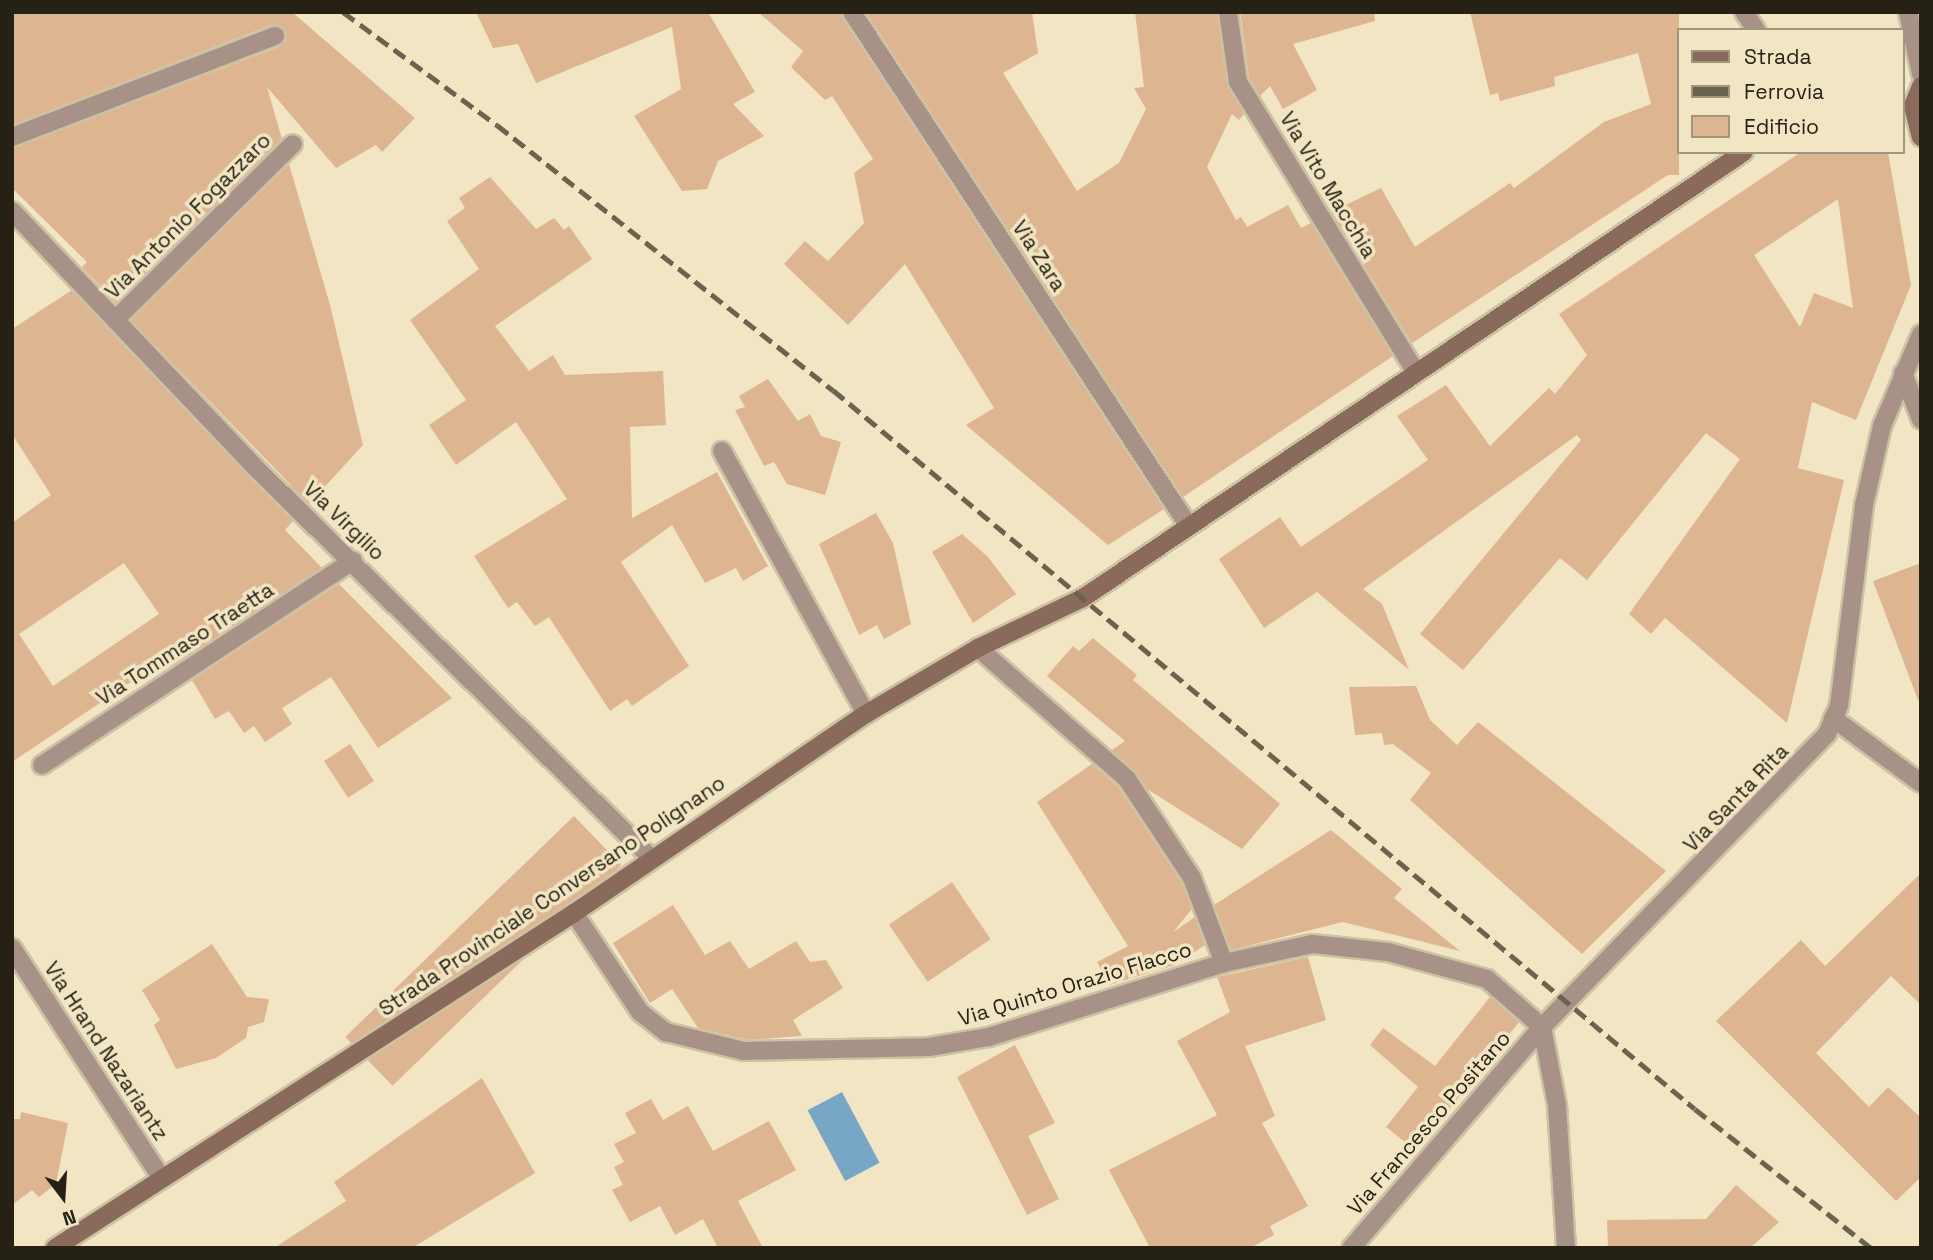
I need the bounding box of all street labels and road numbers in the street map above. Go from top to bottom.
street label: Via Vito Macchia [1274,107,1382,263]
street label: Via Antonio Fogazzaro [100,128,276,304]
street label: Via Zara [1007,216,1071,296]
street label: Via Virgilio [298,476,390,566]
street label: Via Tommaso Traetta [91,577,279,711]
street label: Via Santa Rita [1678,739,1794,857]
street label: Strada Provinciale Conversano Polignano [374,770,730,1022]
street label: Via Quinto Orazio Flacco [955,937,1195,1031]
street label: Via Hrand Nazariantz [39,957,173,1145]
street label: Via Francesco Positano [1342,1026,1516,1220]

